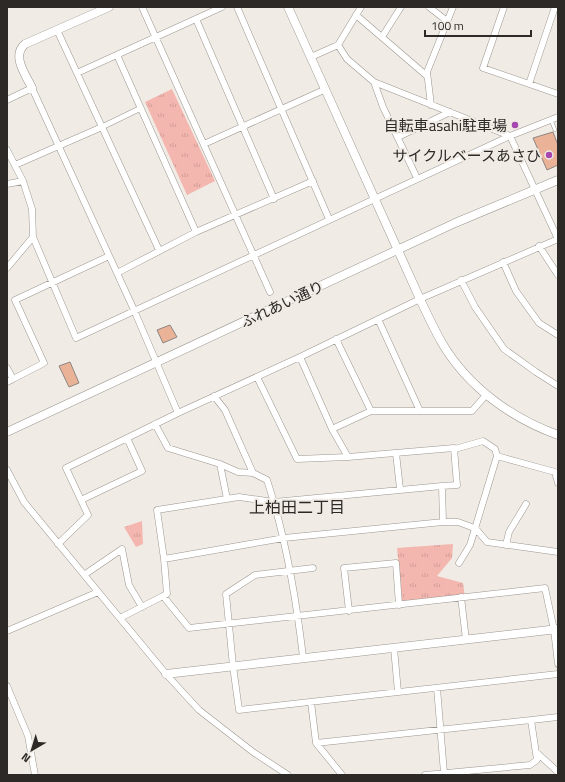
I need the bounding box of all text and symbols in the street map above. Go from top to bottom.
scale bar [425,12,531,38]
text: 100 m [431,16,464,35]
place label: 自転車asahi駐車場 [384,114,507,137]
marker: 自転車asahi駐車場 [510,120,520,130]
place label: サイクルベースあさひ [392,144,541,167]
marker: サイクルベースあさひ [544,150,554,160]
street label: ふれあい通り [236,275,328,333]
district label: 上柏田二丁目 [249,495,345,519]
north arrow [12,730,52,770]
text: N [18,749,34,767]

